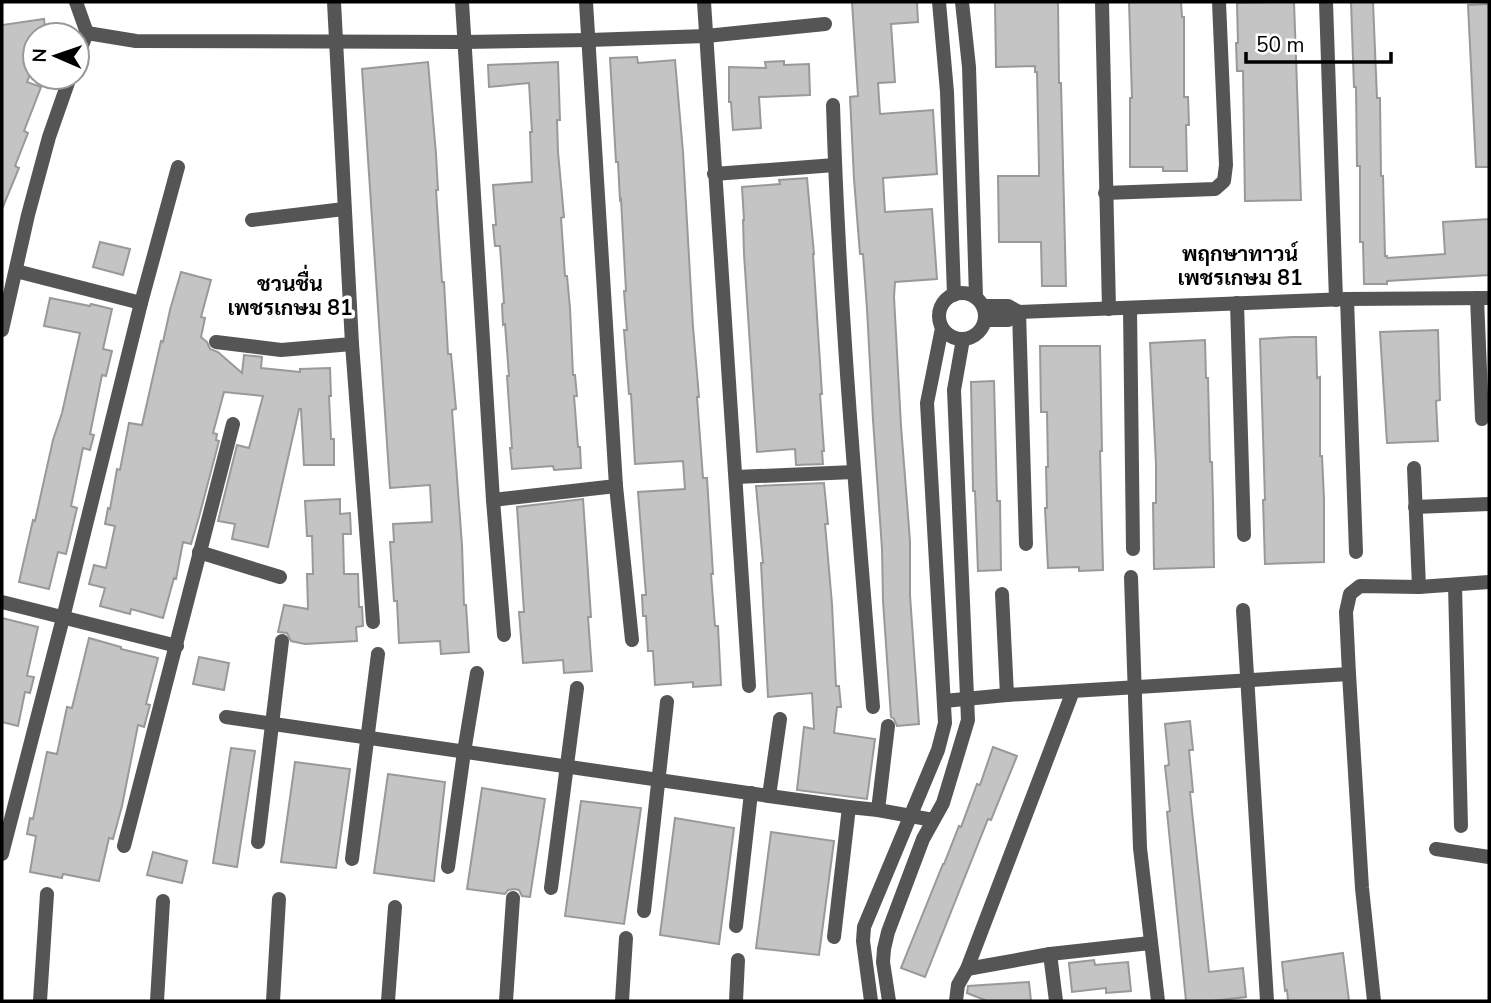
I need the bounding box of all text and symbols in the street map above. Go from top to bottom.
north arrow [21,21,91,91]
scale bar [1246,21,1391,65]
text: 50 m [1256,31,1305,59]
text: N [27,48,53,63]
district label: พฤกษาทาวน์ เพชรเกษม 81 [1177,240,1303,292]
district label: ชวนชื่น เพชรเกษม 81 [227,264,353,322]

